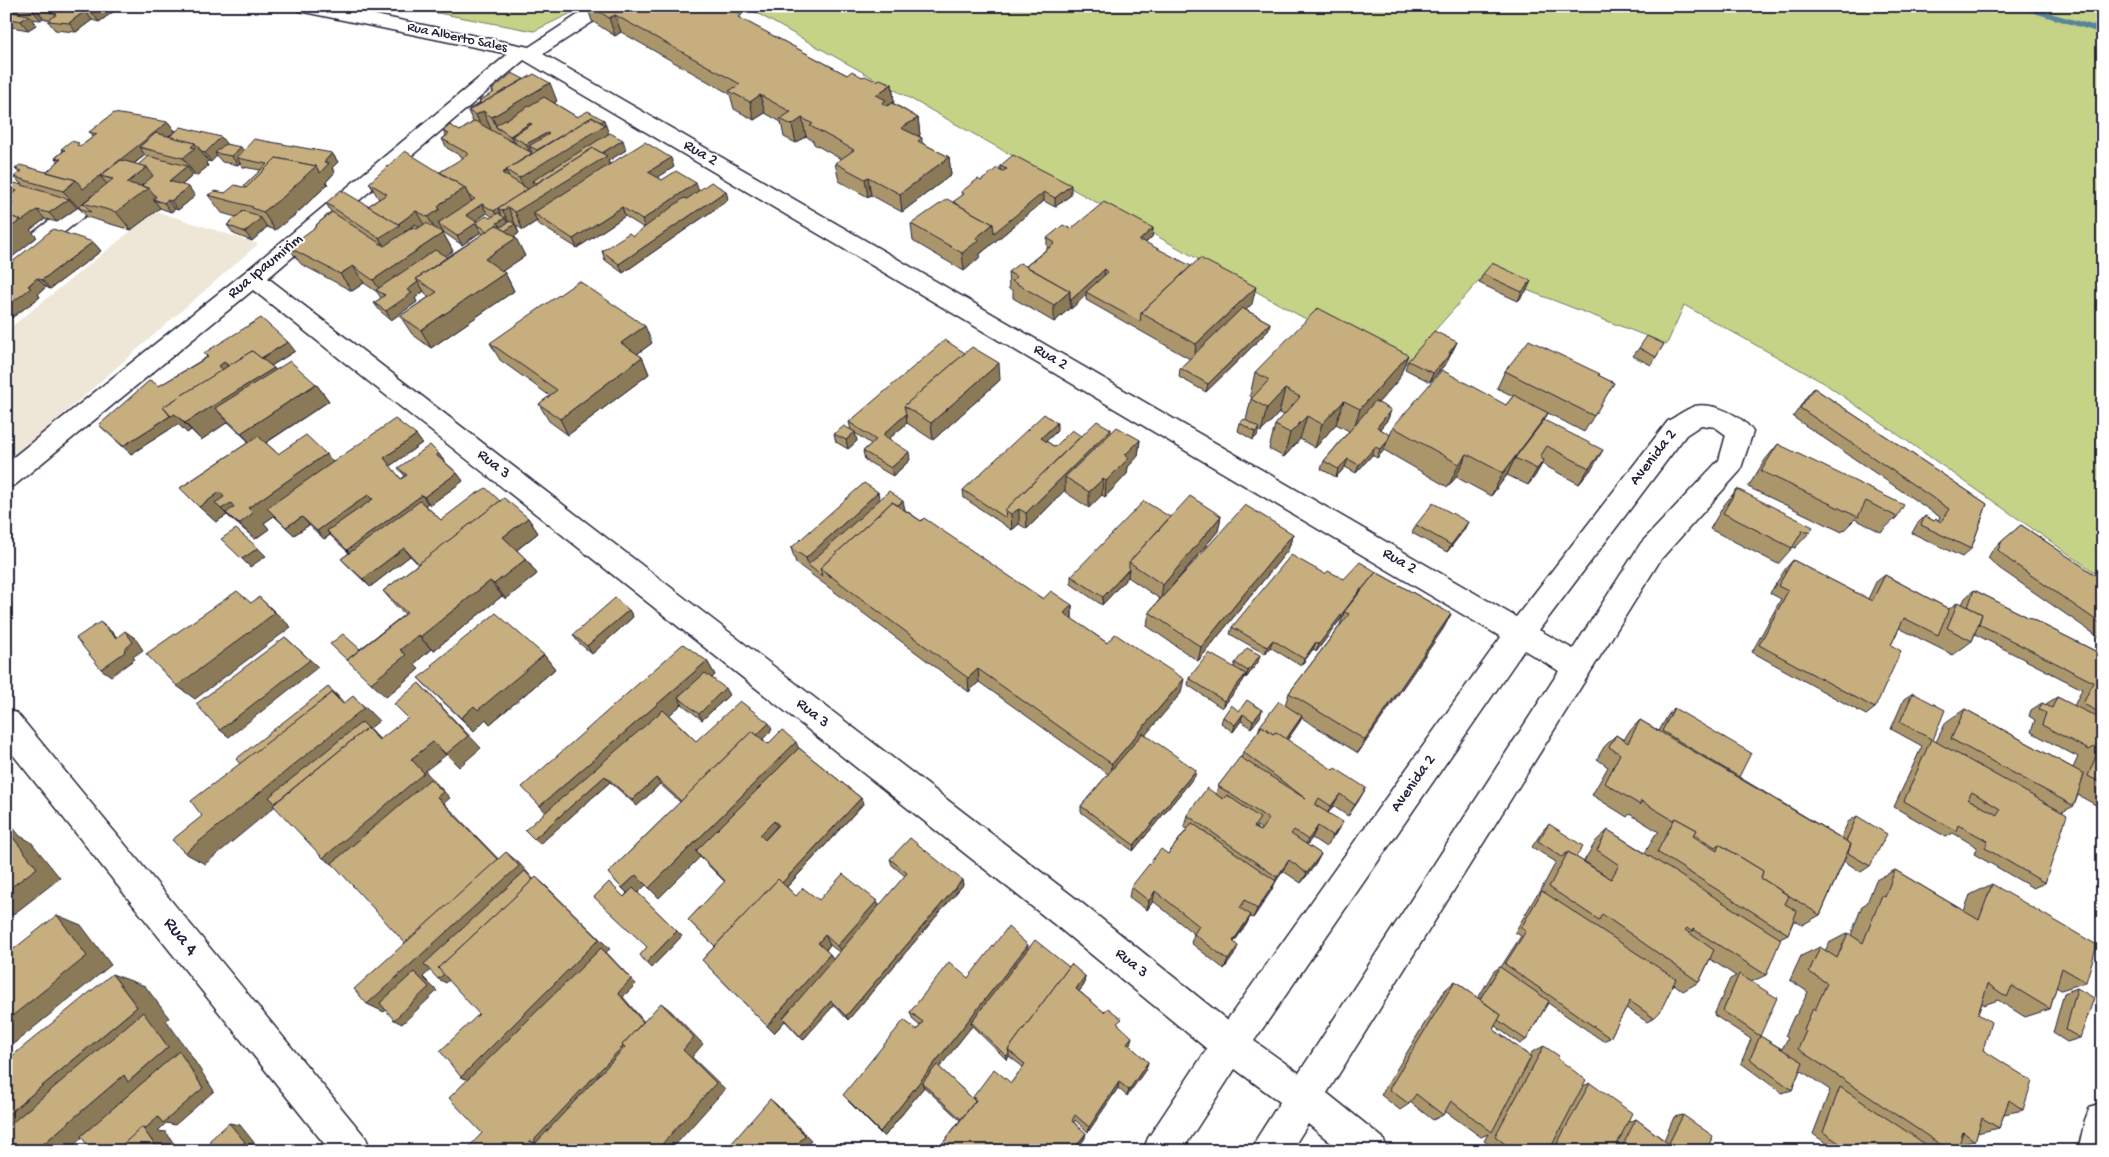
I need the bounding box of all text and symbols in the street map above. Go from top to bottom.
street label: Rua Alberto Sales [405,19,509,57]
street label: Rua 2 [679,137,721,171]
street label: Rua Ipaumirim [225,230,308,304]
street label: Rua 2 [1029,341,1071,375]
street label: Avenida 2 [1626,426,1682,490]
street label: Rua 3 [473,446,513,484]
street label: Rua 2 [1378,545,1420,579]
street label: Rua 3 [792,695,832,733]
street label: Avenida 2 [1387,752,1441,816]
street label: Rua 4 [158,913,202,961]
street label: Rua 3 [1111,945,1151,983]

